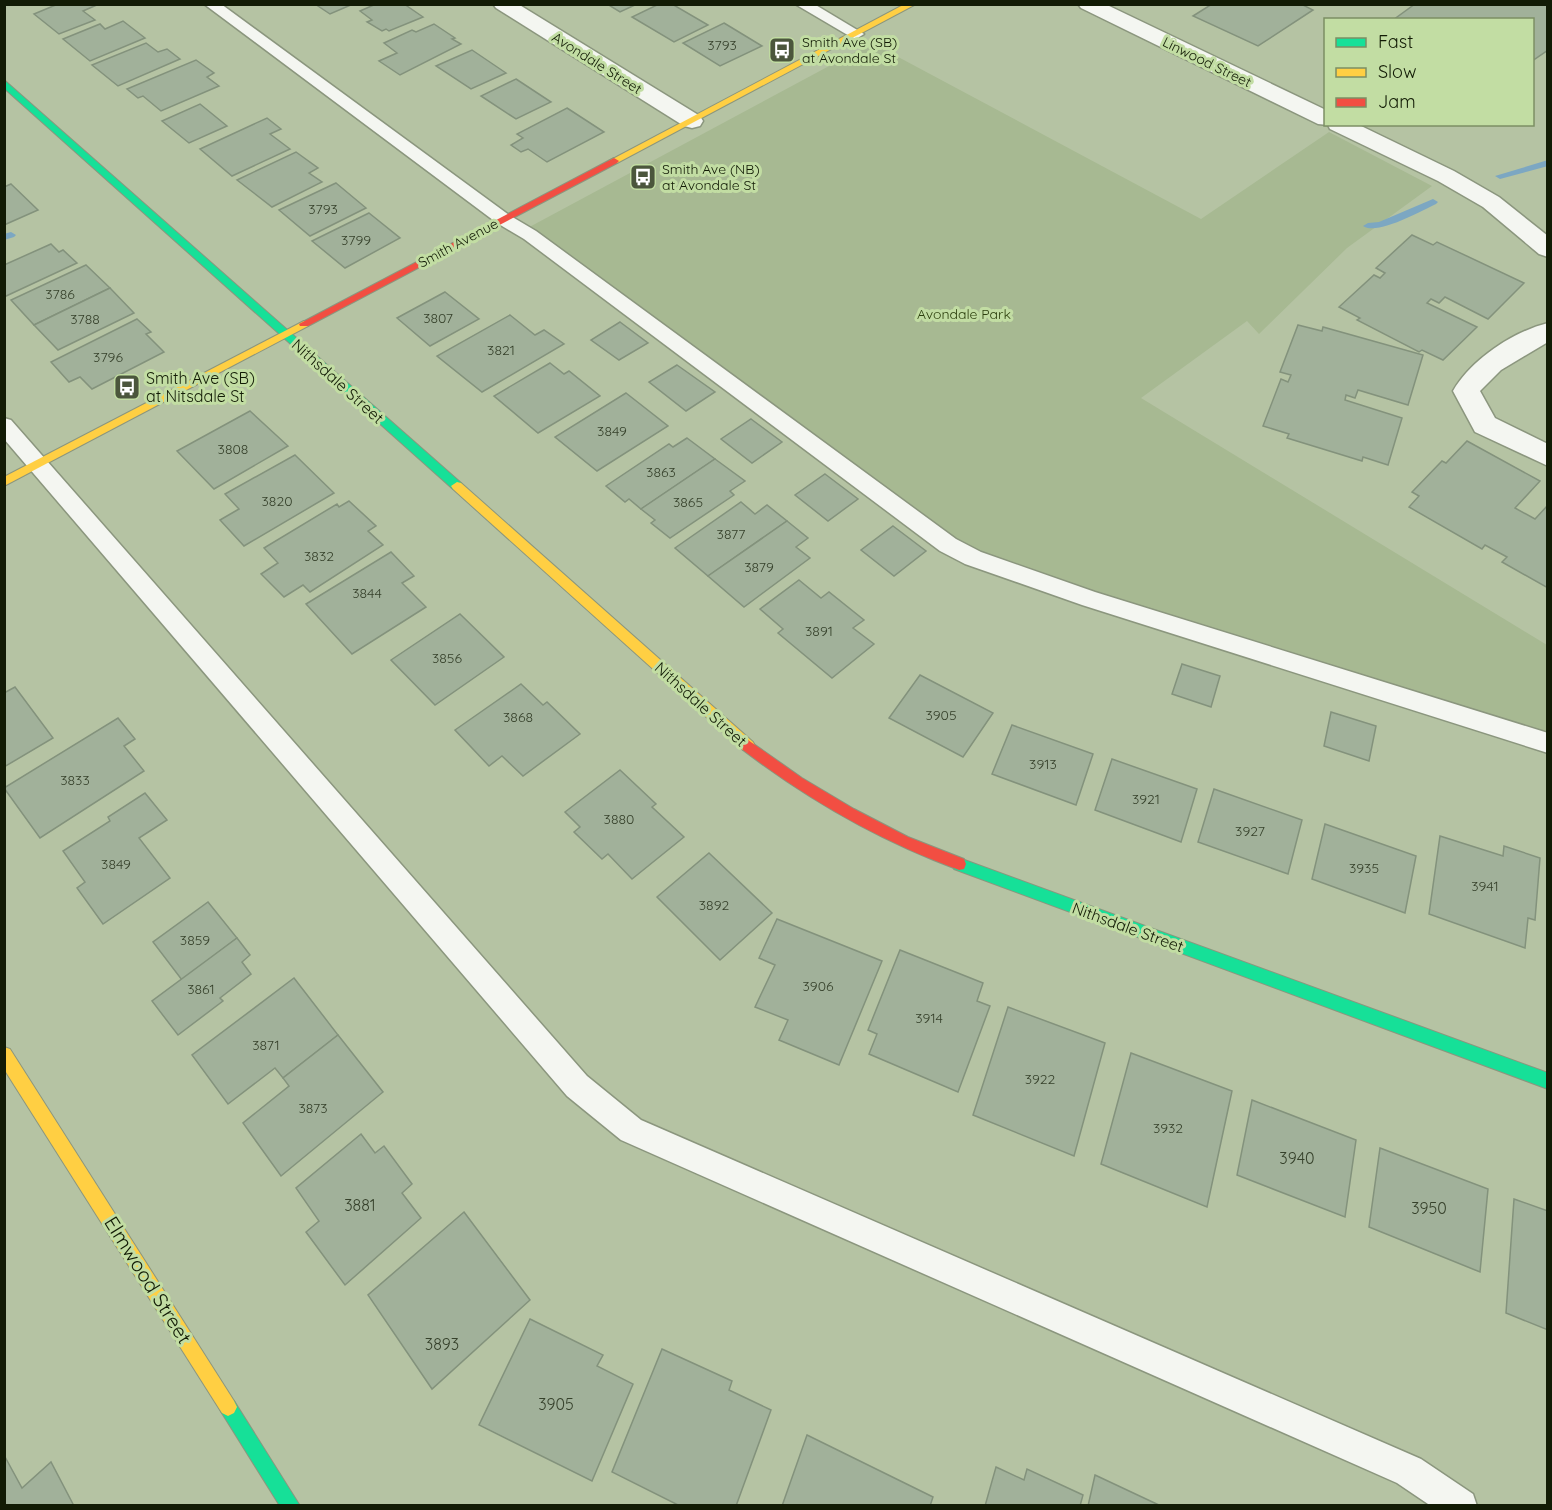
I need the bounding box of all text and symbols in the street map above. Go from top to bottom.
legend [1324,18,1534,126]
street label: Avondale Street [549,28,645,98]
text: Fast [1378,30,1413,53]
place label: Smith Ave (SB) at Avondale St [802,33,897,67]
street label: Linwood Street [1160,33,1255,91]
bus stop icon: Smith Ave (SB) at Avondale St [767,35,797,65]
house number: 3793 [707,36,737,54]
text: Slow [1378,60,1416,83]
text: Jam [1378,90,1416,113]
place label: Smith Ave (NB) at Avondale St [662,160,760,194]
bus stop icon: Smith Ave (NB) at Avondale St [628,162,658,192]
house number: 3793 [308,200,338,218]
street label: Smith Avenue [415,214,501,272]
house number: 3799 [341,231,371,249]
house number: 3786 [45,285,75,303]
park label: Avondale Park [917,305,1011,323]
house number: 3807 [423,309,453,327]
house number: 3788 [70,310,100,328]
street label: Nithsdale Street [288,334,388,428]
house number: 3821 [487,341,515,359]
house number: 3796 [93,348,123,366]
place label: Smith Ave (SB) at Nitsdale St [146,368,255,406]
bus stop icon: Smith Ave (SB) at Nitsdale St [112,372,142,402]
house number: 3849 [597,422,627,440]
house number: 3808 [218,440,248,458]
house number: 3863 [646,463,676,481]
house number: 3820 [262,492,292,510]
house number: 3865 [673,493,703,511]
house number: 3877 [717,525,745,543]
house number: 3832 [304,547,334,565]
house number: 3879 [744,558,774,576]
house number: 3844 [352,584,382,602]
house number: 3891 [805,622,833,640]
house number: 3856 [432,649,462,667]
street label: Nithsdale Street [651,657,751,751]
house number: 3905 [925,706,957,724]
house number: 3868 [503,708,533,726]
house number: 3913 [1029,755,1057,773]
house number: 3833 [60,771,90,789]
house number: 3921 [1132,790,1160,808]
house number: 3880 [604,810,634,828]
house number: 3927 [1235,822,1265,840]
house number: 3849 [101,855,131,873]
house number: 3935 [1349,859,1379,877]
house number: 3941 [1471,877,1499,895]
house number: 3892 [699,896,729,914]
street label: Nithsdale Street [1070,898,1186,956]
house number: 3859 [180,931,210,949]
house number: 3906 [802,977,834,995]
house number: 3861 [187,980,215,998]
house number: 3914 [915,1009,943,1027]
house number: 3871 [252,1036,280,1054]
house number: 3922 [1025,1070,1056,1088]
house number: 3873 [299,1099,328,1117]
house number: 3932 [1153,1119,1183,1137]
house number: 3940 [1279,1148,1315,1168]
house number: 3881 [344,1195,376,1215]
house number: 3950 [1411,1198,1447,1218]
street label: Elmwood Street [99,1211,198,1348]
house number: 3893 [425,1334,459,1354]
house number: 3905 [538,1394,574,1414]

